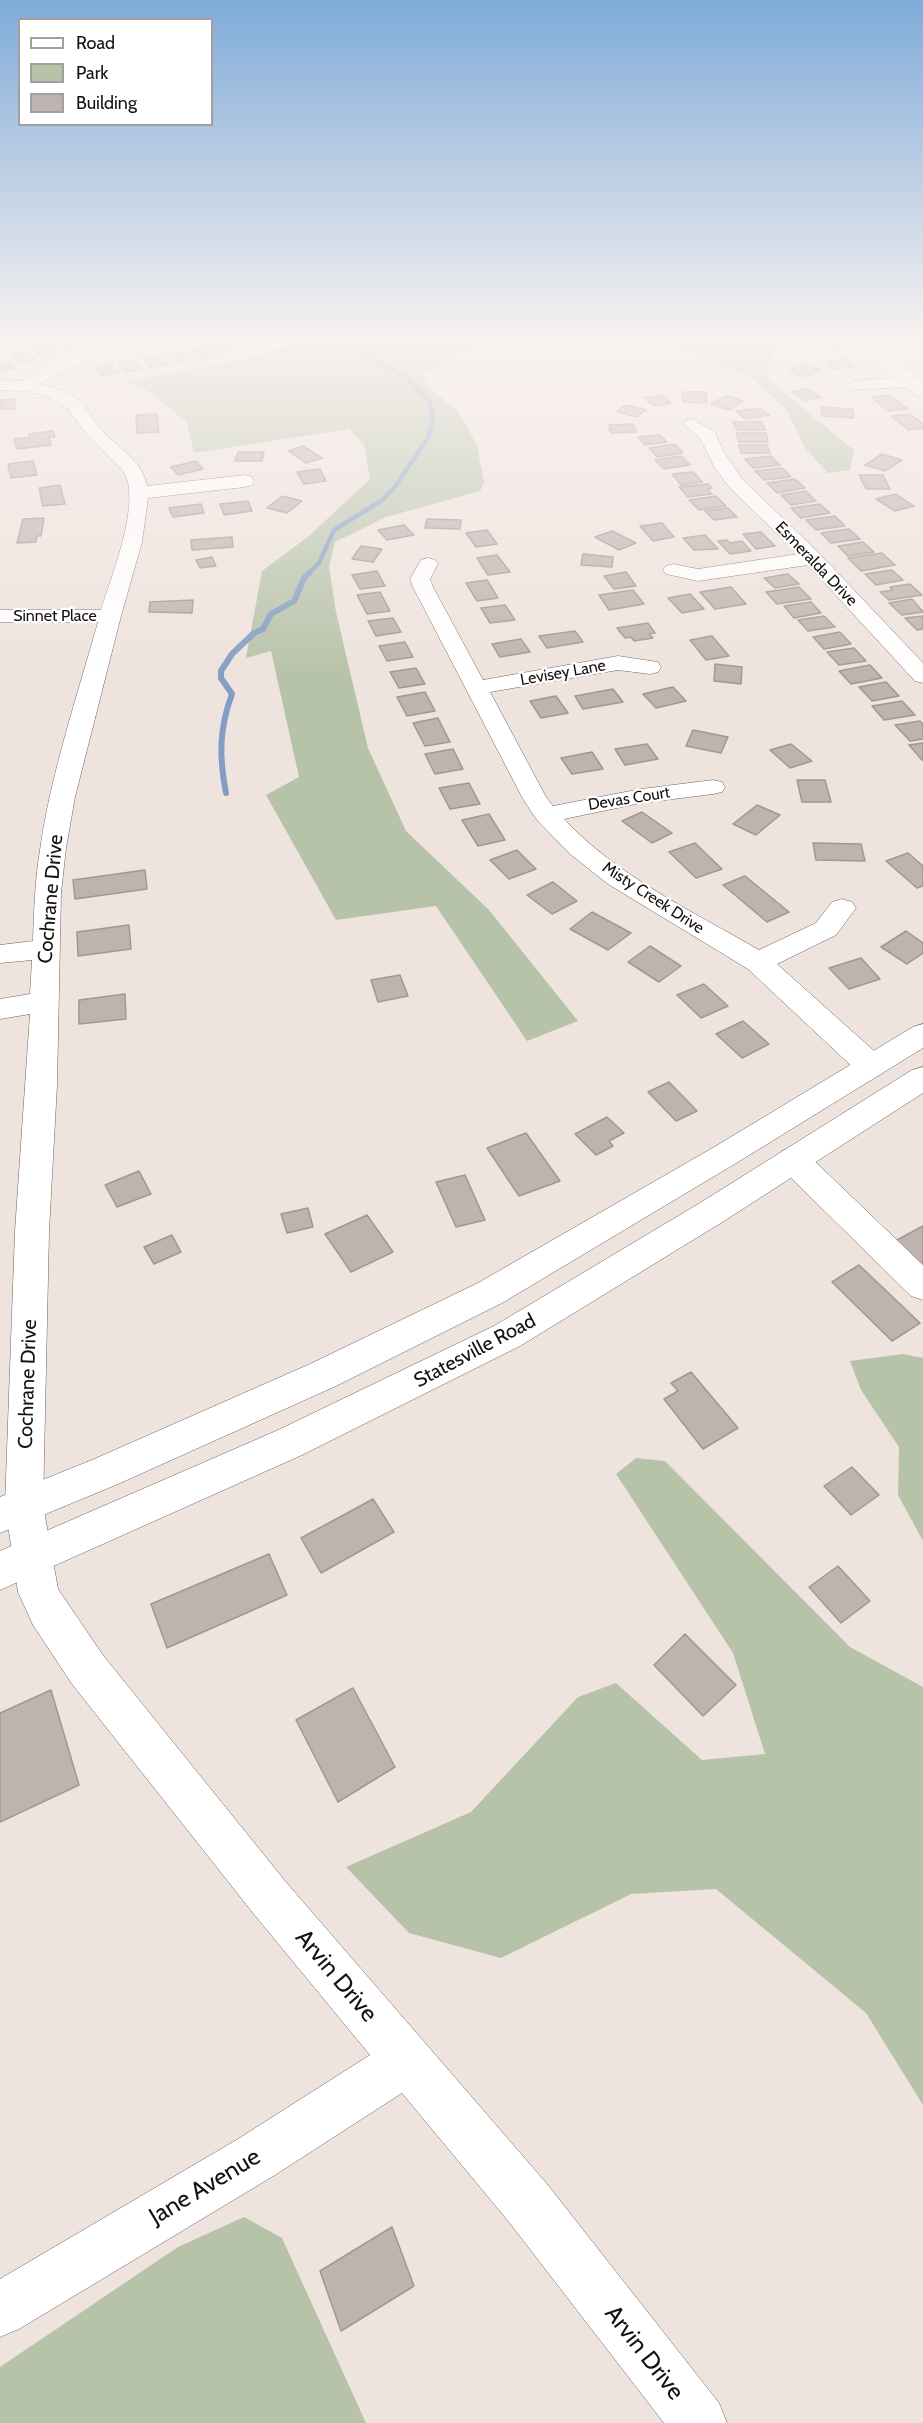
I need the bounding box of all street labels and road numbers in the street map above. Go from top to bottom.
street label: Esmeralda Drive [771,518,861,610]
street label: Sinnet Place [13,606,97,626]
street label: Levisey Lane [519,656,607,690]
street label: Devas Court [587,783,671,815]
street label: Cochrane Drive [33,833,69,965]
street label: Misty Creek Drive [598,858,708,938]
street label: Statesville Road [410,1309,540,1393]
street label: Cochrane Drive [14,1319,42,1449]
street label: Arvin Drive [289,1924,383,2028]
street label: Jane Avenue [144,2143,266,2231]
street label: Arvin Drive [598,2300,690,2406]

